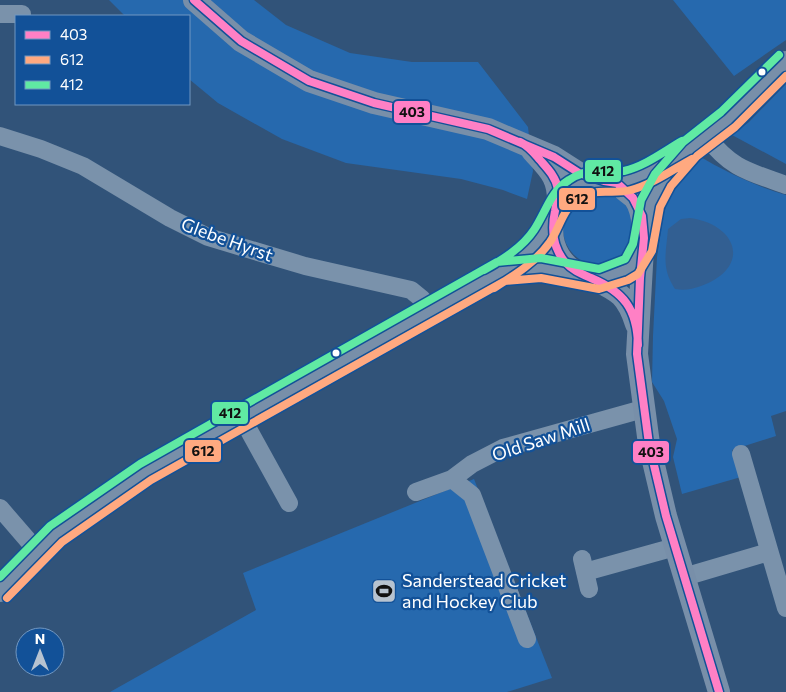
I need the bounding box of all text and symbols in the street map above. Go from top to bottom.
legend [15,15,190,105]
text: 403 [60,25,87,43]
text: 612 [60,50,84,68]
unlabelled marker [757,67,767,77]
text: 412 [60,75,83,93]
line badge: 403 [393,100,431,124]
text: 403 [399,103,425,120]
line badge: 412 [584,159,622,183]
text: 412 [592,162,614,179]
line badge: 612 [558,187,596,211]
text: 612 [566,190,588,207]
street label: Glebe Hyrst [178,212,276,266]
unlabelled marker [331,348,341,358]
line badge: 412 [211,401,249,425]
text: 412 [219,404,241,421]
street label: Old Saw Mill [489,413,592,465]
line badge: 612 [184,439,222,463]
line badge: 403 [632,440,670,464]
text: 612 [192,442,214,459]
text: 403 [638,443,664,460]
place label: Sanderstead Cricket and Hockey Club [402,569,566,612]
sports icon: Sanderstead Cricket and Hockey Club [371,578,397,604]
north arrow [15,627,65,677]
text: N [35,630,45,647]

